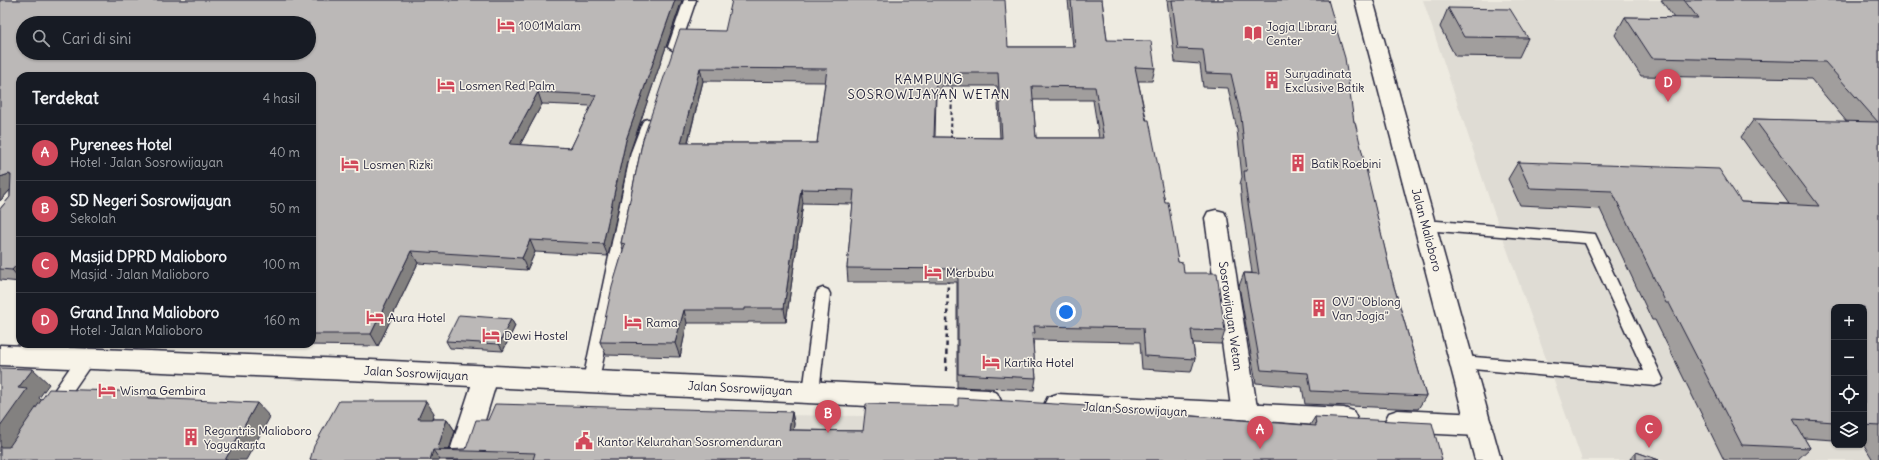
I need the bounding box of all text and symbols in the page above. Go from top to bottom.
hotel icon: 1001Malam [496,15,516,35]
search box [16,16,316,60]
place label: 1001Malam [519,18,581,33]
place label: Jogja Library Center [1266,19,1337,48]
library icon: Jogja Library Center [1243,23,1263,43]
icon: search [30,27,52,49]
text: Cari di sini [62,29,131,48]
place label: Suryadinata Exclusive Batik [1285,66,1364,95]
pin: D [1655,69,1681,102]
building icon: Suryadinata Exclusive Batik [1262,70,1282,90]
district label: KAMPUNG SOSROWIJAYAN WETAN [848,71,1010,103]
hotel icon: Losmen Red Palm [436,75,456,95]
place label: Losmen Red Palm [459,78,556,93]
text: Terdekat [32,87,99,109]
text: 4 hasil [263,90,300,107]
text: Pyrenees Hotel [70,135,172,154]
text: A [41,144,49,161]
text: 40 m [269,144,300,161]
building icon: Batik Roebini [1288,153,1308,173]
text: Hotel · Jalan Sosrowijayan [70,154,223,171]
hotel icon: Losmen Rizki [340,154,360,174]
place label: Batik Roebini [1311,156,1381,171]
place label: Losmen Rizki [363,157,433,172]
street label: Jalan Malioboro [1409,187,1445,274]
text: SD Negeri Sosrowijayan [70,191,231,210]
text: B [41,200,49,217]
text: 50 m [269,200,300,217]
text: Sekolah [70,210,116,227]
text: Masjid DPRD Malioboro [70,247,227,266]
text: C [41,256,49,273]
text: 100 m [263,256,300,273]
street label: Sosrowijayan Wetan [1216,260,1246,372]
hotel icon: Merbubu [923,262,943,282]
place label: Merbubu [946,265,994,280]
text: Masjid · Jalan Malioboro [70,266,209,283]
place label: OVJ "Oblong Van Jogja" [1332,294,1401,323]
building icon: OVJ "Oblong Van Jogja" [1309,298,1329,318]
your location [1056,302,1076,322]
text: Grand Inna Malioboro [70,303,219,322]
map controls [1831,304,1867,448]
button: + [1831,304,1867,340]
hotel icon: Aura Hotel [365,307,385,327]
place label: Aura Hotel [388,310,446,325]
text: D [40,312,50,329]
text: 160 m [264,312,300,329]
hotel icon: Rama [623,312,643,332]
place label: Rama [646,315,678,330]
text: Hotel · Jalan Malioboro [70,322,203,339]
hotel icon: Dewi Hostel [481,325,501,345]
place label: Dewi Hostel [504,328,568,343]
button: − [1831,340,1867,376]
hotel icon: Kartika Hotel [981,352,1001,372]
place label: Kartika Hotel [1004,355,1074,370]
street label: Jalan Sosrowijayan [363,363,469,383]
button: locate [1831,376,1867,412]
street label: Jalan Sosrowijayan [687,378,793,398]
hotel icon: Wisma Gembira [97,380,117,400]
place label: Wisma Gembira [120,383,206,398]
street label: Jalan Sosrowijayan [1082,399,1188,419]
pin: B [815,400,841,433]
button: layers [1831,412,1867,448]
pin: C [1636,415,1662,448]
pin: A [1247,416,1273,449]
place label: Regantris Malioboro Yogyakarta [204,423,312,452]
building icon: Regantris Malioboro Yogyakarta [181,427,201,447]
public building icon: Kantor Kelurahan Sosromenduran [574,431,594,451]
place label: Kantor Kelurahan Sosromenduran [597,434,782,449]

